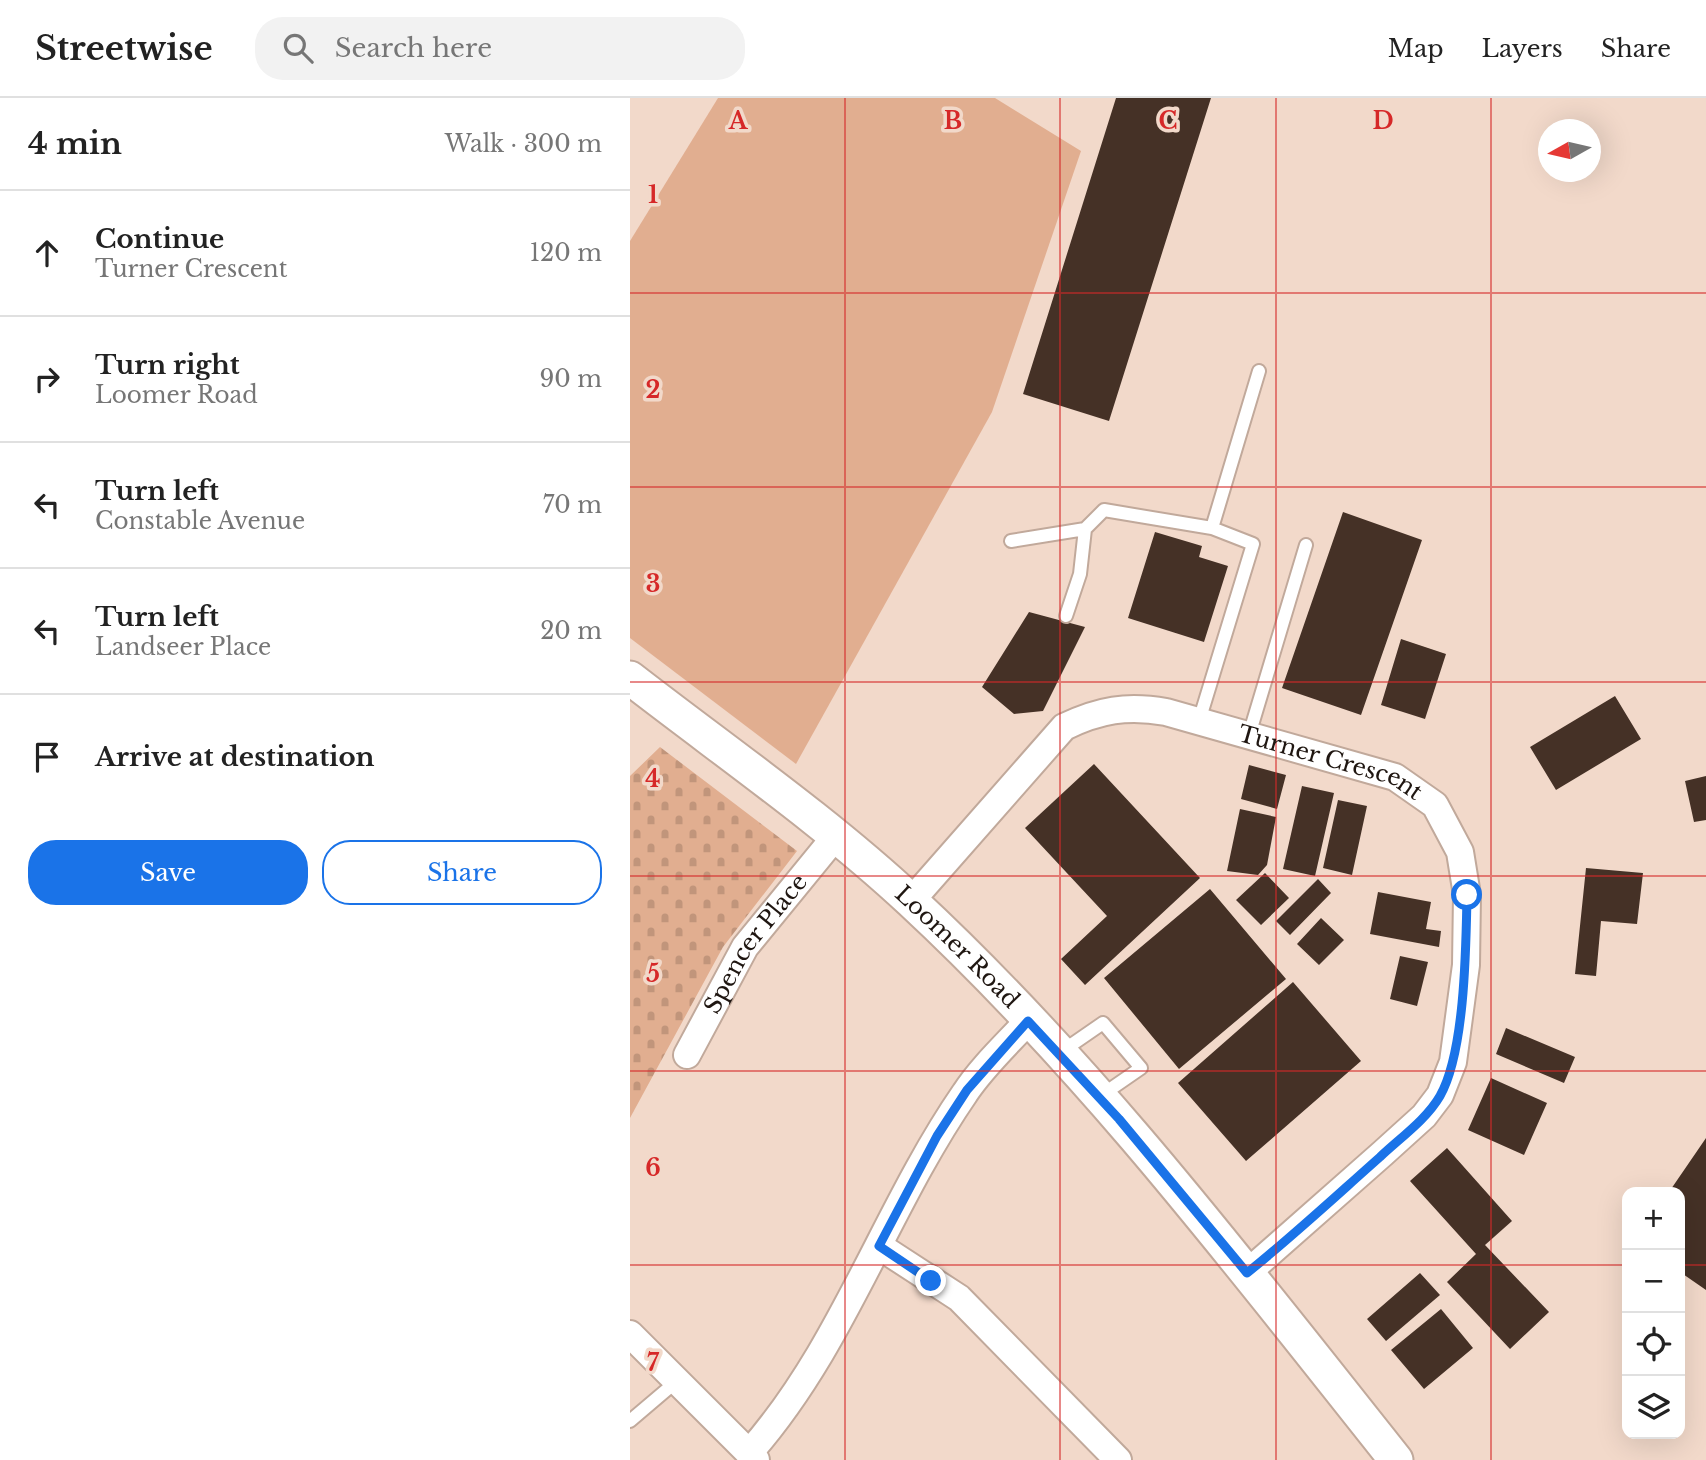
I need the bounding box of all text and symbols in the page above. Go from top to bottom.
search box [255,17,745,80]
text: Streetwise [35,28,213,69]
icon: search [279,29,317,67]
text: Search here [335,32,492,64]
text: Map [1388,34,1444,63]
text: Layers [1482,34,1563,63]
text: Share [1601,34,1671,63]
text: A [728,107,749,135]
text: B [944,107,962,135]
text: C [1159,107,1177,135]
text: D [1372,107,1394,135]
north arrow [1538,119,1601,182]
text: 4 min [28,125,122,162]
text: Walk · 300 m [445,130,602,158]
text: 1 [648,181,658,209]
text: Continue [95,223,224,255]
icon: ahead [28,234,66,272]
text: 120 m [530,239,602,267]
text: Turner Crescent [95,255,287,283]
text: Turn right [95,349,240,381]
icon: right [28,360,66,398]
text: 90 m [540,365,602,393]
text: 2 [646,376,660,404]
text: Loomer Road [95,381,258,409]
text: Turn left [95,475,219,507]
icon: left [28,486,66,524]
text: 70 m [543,491,602,519]
text: Constable Avenue [95,507,305,535]
text: 3 [646,570,660,598]
text: Turn left [95,601,219,633]
icon: left [28,612,66,650]
text: 20 m [540,617,602,645]
text: Landseer Place [95,633,271,661]
street label: Turner Crescent [1235,719,1428,806]
icon: arrive [28,738,66,776]
text: Arrive at destination [95,741,375,773]
text: 4 [645,765,661,793]
button: Save [28,840,308,905]
button: Share [322,840,602,905]
street label: Spencer Place [698,868,813,1018]
route start [1451,879,1482,910]
street label: Loomer Road [890,880,1025,1014]
text: 5 [646,960,660,988]
text: 6 [645,1154,661,1182]
map controls [1622,1187,1685,1439]
button: + [1622,1187,1685,1250]
button: − [1622,1250,1685,1313]
route end [915,1265,946,1296]
button: locate [1622,1313,1685,1376]
text: 7 [647,1349,660,1377]
button: layers [1622,1376,1685,1439]

